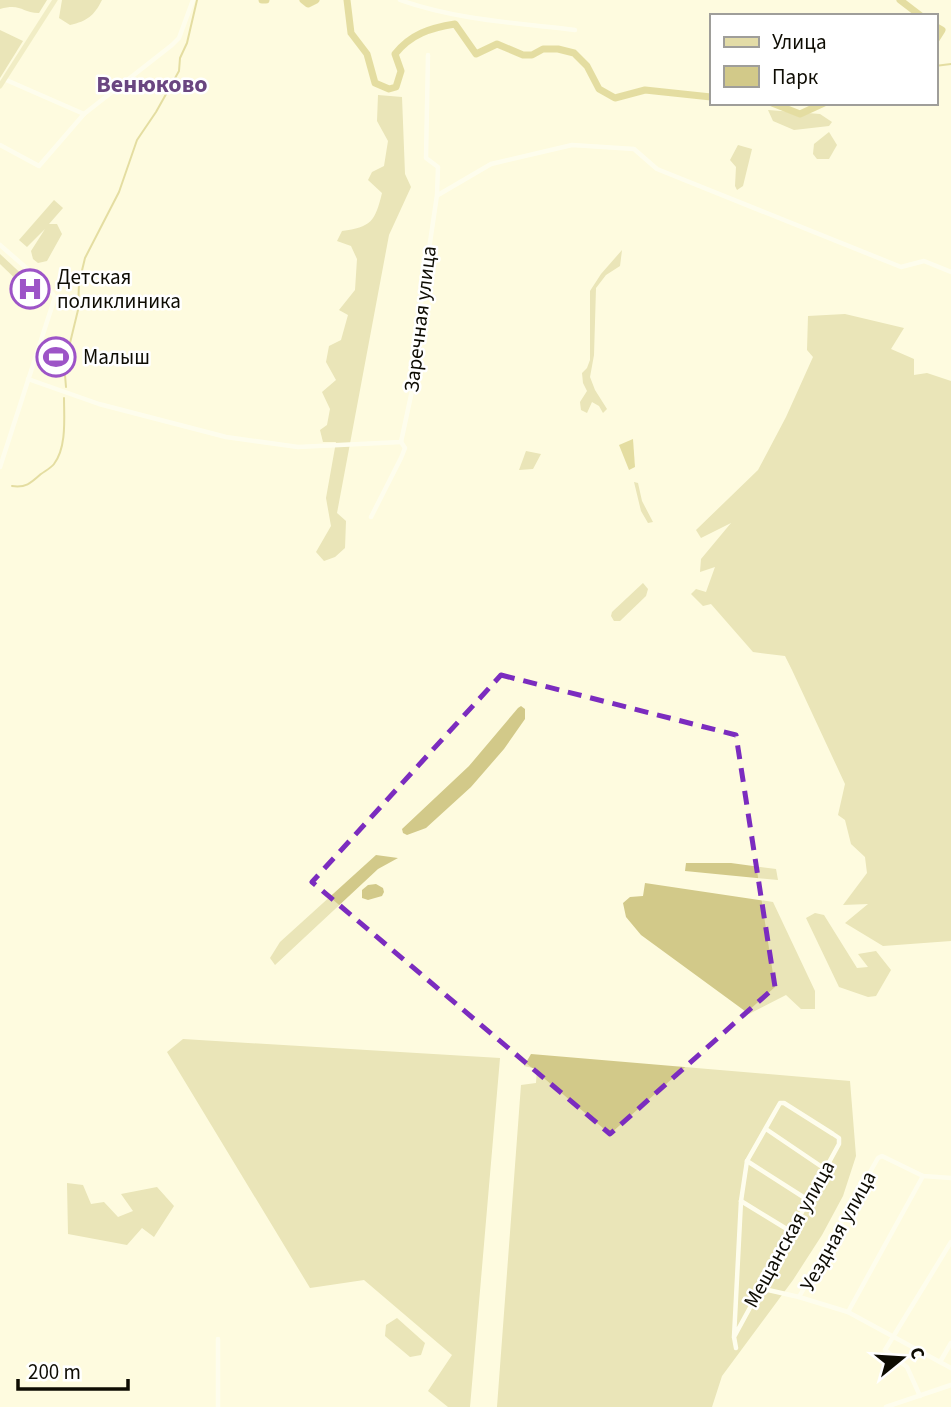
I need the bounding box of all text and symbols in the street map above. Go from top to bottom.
legend [710,14,937,105]
text: Улица [772,27,827,57]
text: Парк [772,62,819,92]
district label: Венюково [96,67,208,102]
street label: Заречная улица [396,244,444,394]
place label: Детская поликлиника [57,262,181,316]
hospital icon: Детская поликлиника [9,268,51,310]
sports icon: Малыш [35,336,77,378]
place label: Малыш [83,342,150,372]
street label: Мещанская улица [736,1155,842,1313]
street label: Уездная улица [792,1165,884,1297]
north arrow [867,1323,937,1393]
text: С [902,1344,931,1363]
scale bar [18,1348,128,1392]
text: 200 m [28,1357,81,1387]

